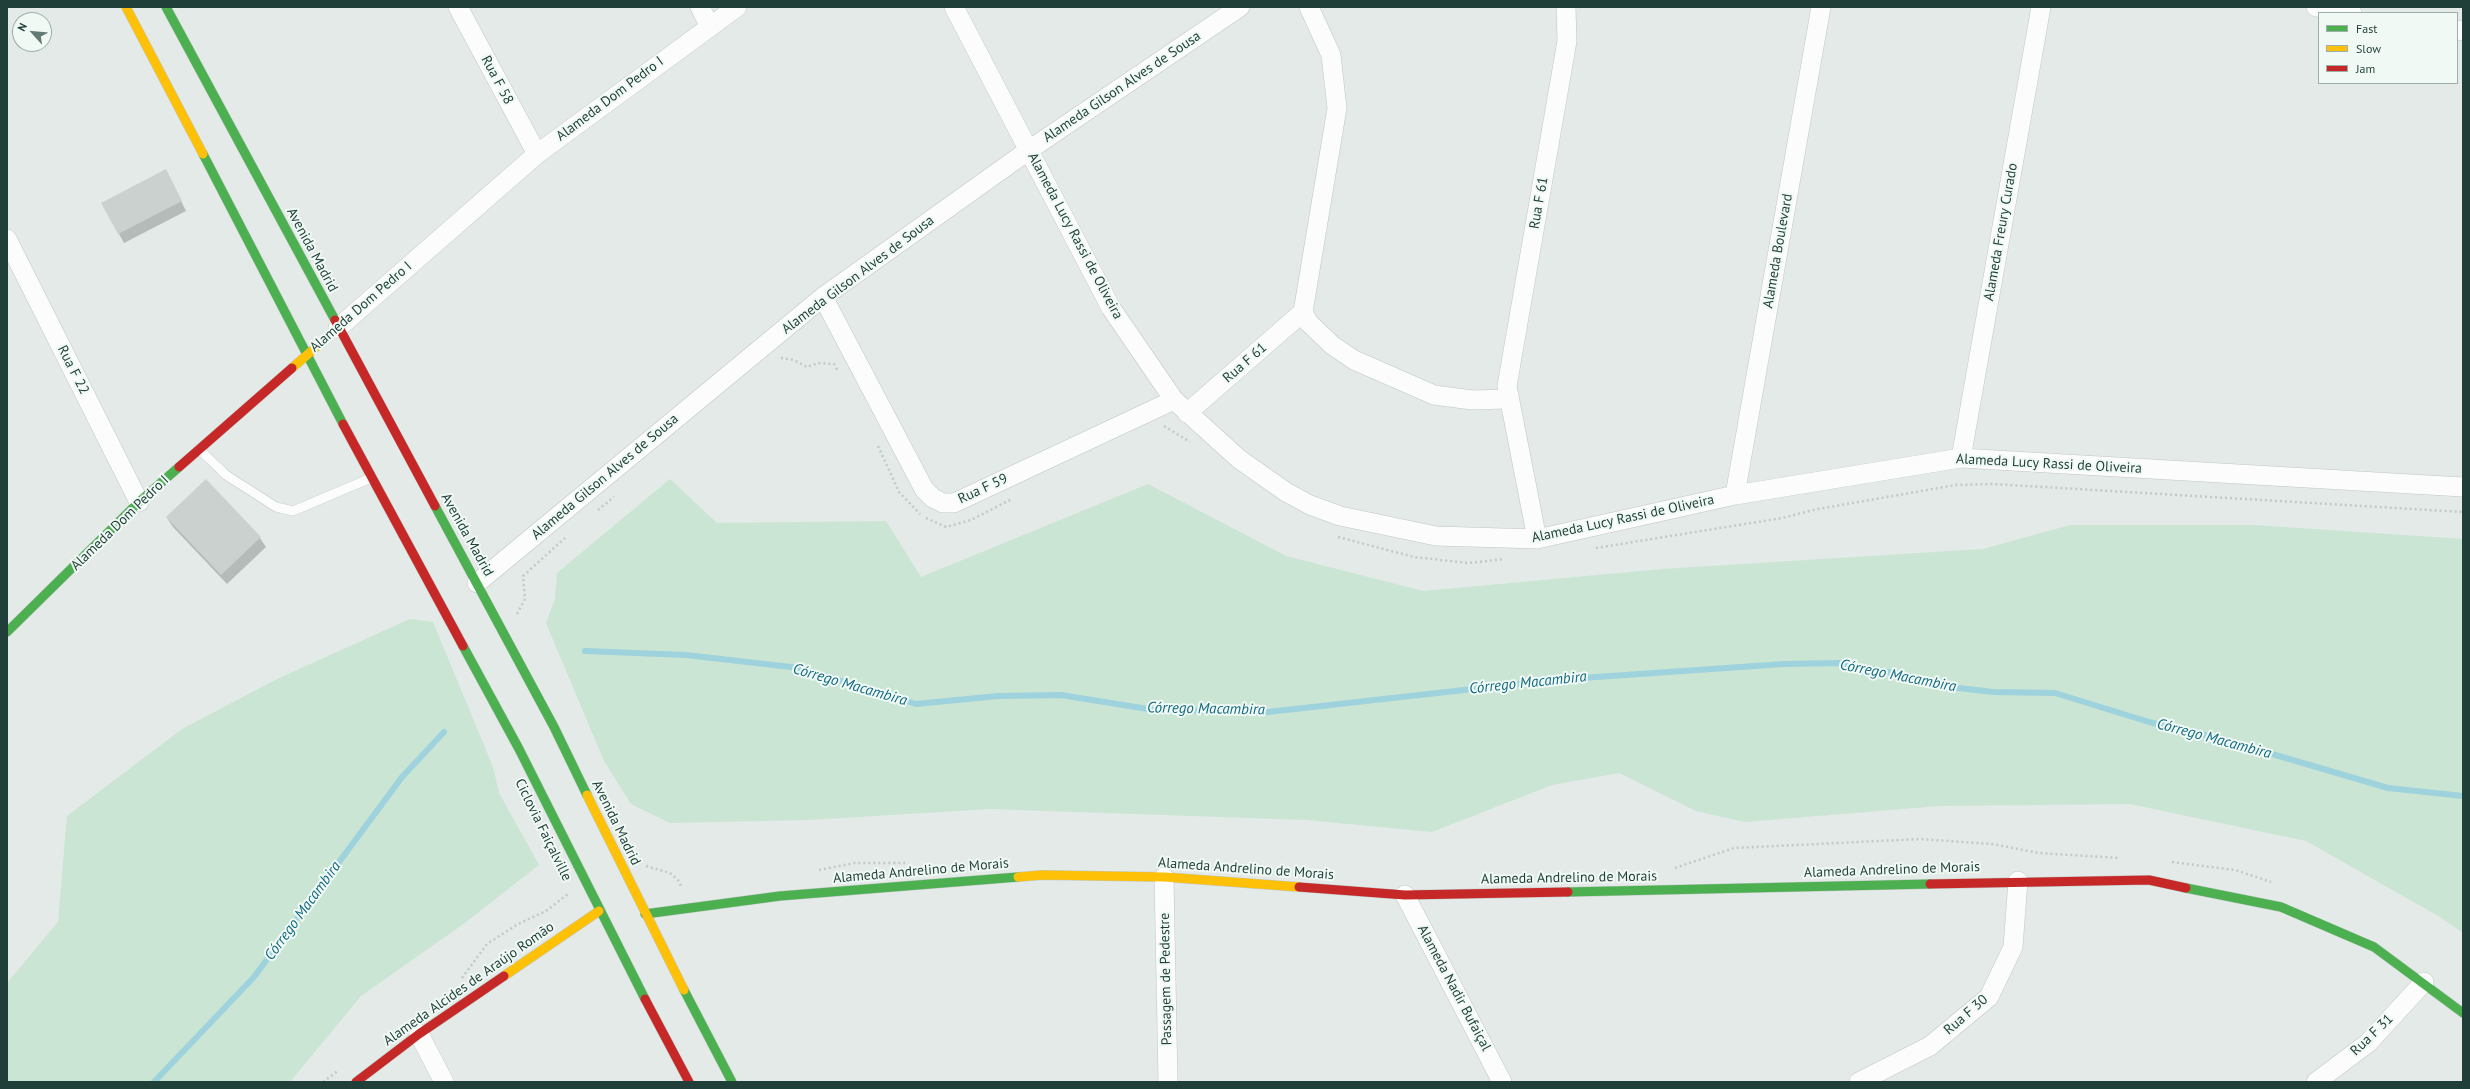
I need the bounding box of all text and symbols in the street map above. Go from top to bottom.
north arrow [12,12,52,52]
legend [2318,12,2458,84]
text: N [14,21,30,33]
text: Fast [2356,21,2377,36]
street label: Alameda Gilson Alves de Sousa [1040,28,1204,146]
text: Slow [2356,41,2381,56]
street label: Rua F 58 [477,53,517,107]
street label: Alameda Dom Pedro I [553,53,667,145]
text: Jam [2356,61,2375,76]
street label: Alameda Lucy Rassi de Oliveira [1024,150,1126,322]
street label: Alameda Freury Curado [1981,162,2021,302]
street label: Rua F 61 [1526,176,1552,230]
street label: Alameda Boulevard [1760,192,1796,310]
street label: Avenida Madrid [283,205,341,295]
street label: Alameda Gilson Alves de Sousa [778,212,938,338]
street label: Alameda Dom Pedro I [307,258,415,356]
street label: Rua F 61 [1220,339,1270,387]
street label: Rua F 22 [54,343,92,397]
street label: Alameda Gilson Alves de Sousa [528,411,682,543]
street label: Alameda Lucy Rassi de Oliveira [1956,451,2142,477]
street label: Rua F 59 [956,470,1010,508]
street label: Alameda Dom Pedro I [68,472,172,574]
street label: Avenida Madrid [437,490,497,580]
street label: Alameda Lucy Rassi de Oliveira [1530,491,1716,547]
water label: Córrego Macambira [1838,656,1958,696]
water label: Córrego Macambira [791,660,909,710]
water label: Córrego Macambira [1468,668,1588,698]
water label: Córrego Macambira [1147,699,1265,719]
water label: Córrego Macambira [2155,715,2273,763]
street label: Ciclovia Faiçalville [511,776,575,884]
street label: Avenida Madrid [588,778,644,868]
street label: Alameda Andrelino de Morais [1158,854,1334,884]
street label: Alameda Andrelino de Morais [832,855,1010,887]
water label: Córrego Macambira [261,858,345,964]
street label: Alameda Andrelino de Morais [1804,859,1980,881]
street label: Alameda Andrelino de Morais [1481,868,1657,888]
street label: Passagem de Pedestre [1156,913,1176,1045]
street label: Alameda Alcides de Araújo Romão [380,919,558,1049]
street label: Alameda Nadir Bufaiçal [1414,922,1494,1054]
street label: Rua F 30 [1941,991,1991,1039]
street label: Rua F 31 [2347,1011,2397,1059]

